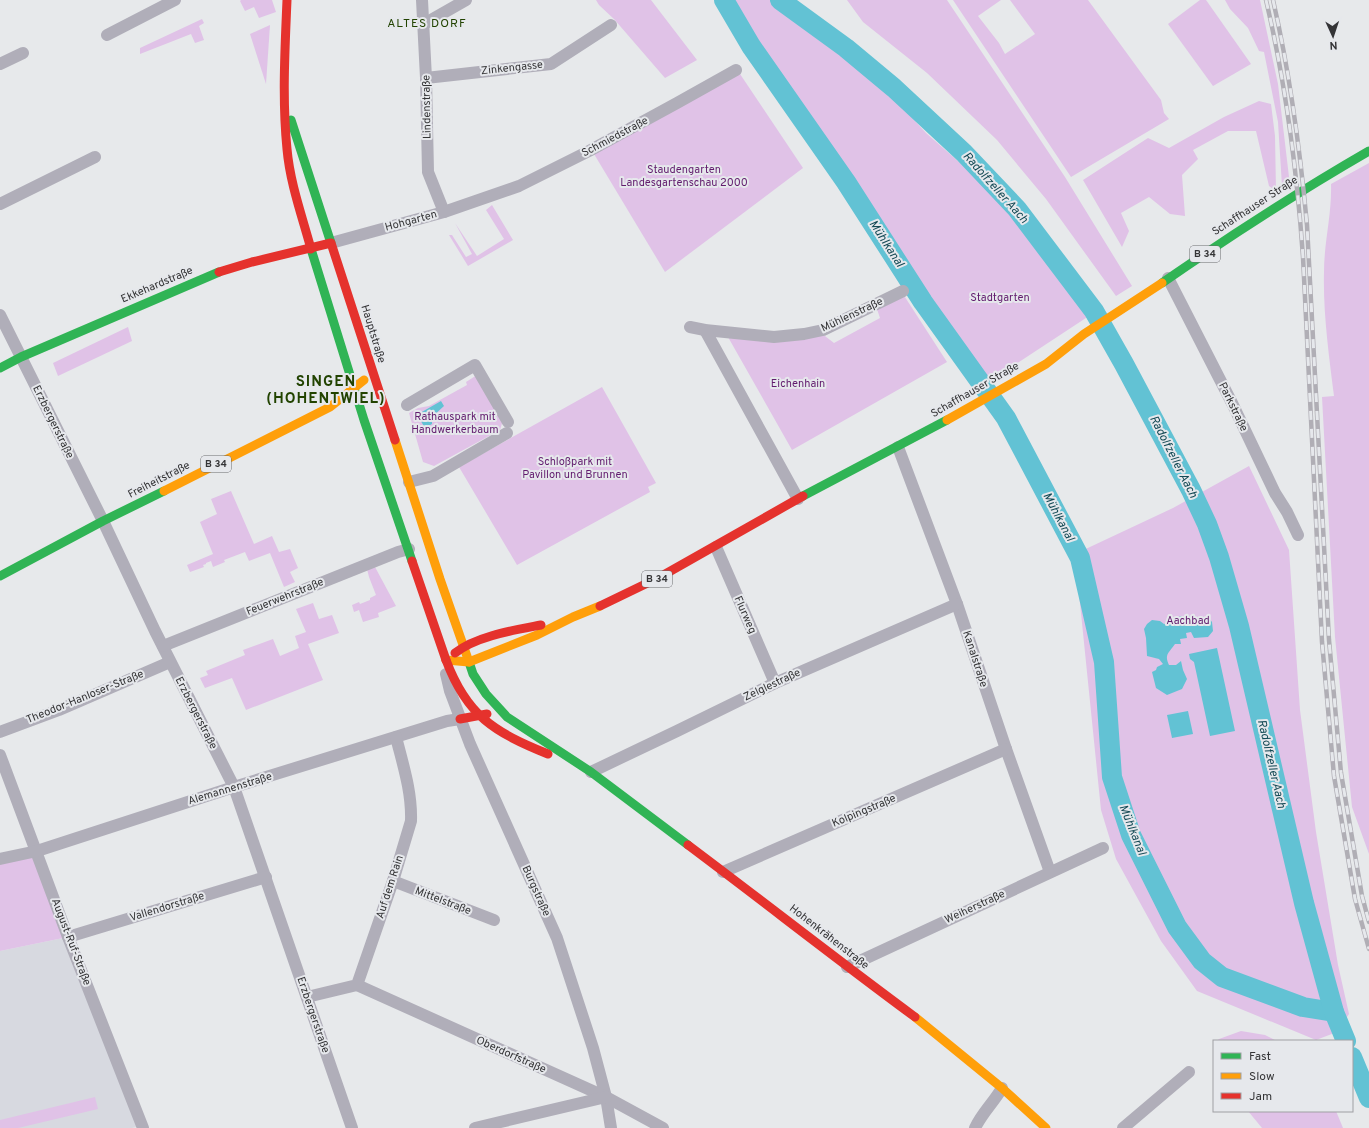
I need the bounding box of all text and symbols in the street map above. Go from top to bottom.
district label: ALTES DORF [387,16,467,32]
north arrow [1313,16,1353,56]
text: N [1329,38,1338,52]
street label: Zinkengasse [480,58,544,78]
street label: Lindenstraße [419,75,435,139]
street label: Schmiedstraße [579,114,651,160]
water label: Radolfzeller Aach [959,149,1032,227]
park label: Staudengarten Landesgartenschau 2000 [620,163,748,190]
street label: Schaffhauser Straße [1209,173,1301,239]
street label: Hohgarten [384,207,438,235]
water label: Mühlkanal [865,217,908,271]
road number: B 34 [1190,246,1220,262]
street label: Ekkehardstraße [119,264,195,306]
park label: Stadtgarten [970,291,1030,305]
street label: Mühlenstraße [819,294,885,335]
street label: Hauptstraße [358,303,389,365]
street label: Schaffhauser Straße [928,359,1022,421]
district label: SINGEN (HOHENTWIEL) [266,373,386,409]
park label: Eichenhain [771,377,825,391]
street label: Parkstraße [1215,380,1251,434]
street label: Erzbergerstraße [29,383,77,461]
park label: Rathauspark mit Handwerkerbaum [411,410,499,437]
water label: Radolfzeller Aach [1145,413,1201,502]
park label: Schloßpark mit Pavillon und Brunnen [522,455,628,482]
road number: B 34 [201,456,231,472]
street label: Freiheitstraße [126,458,192,502]
water label: Mühlkanal [1038,490,1078,545]
road number: B 34 [642,571,672,587]
street label: Feuerwehrstraße [244,575,326,619]
street label: Flurweg [731,594,759,636]
park label: Aachbad [1166,614,1210,628]
street label: Kanalstraße [959,629,991,689]
street label: Zelglestraße [741,666,803,704]
street label: Theodor-Hanloser-Straße [24,667,146,727]
street label: Erzbergerstraße [172,674,220,752]
water label: Radolfzeller Aach [1253,718,1289,811]
street label: Alemannenstraße [186,770,274,808]
street label: Kolpingstraße [830,791,898,831]
water label: Mühlkanal [1115,802,1150,858]
street label: Auf dem Rain [373,853,407,921]
street label: Burgstraße [519,863,553,919]
street label: Mittelstraße [413,884,473,918]
street label: Weiherstraße [943,887,1007,927]
street label: Vallendorstraße [128,889,206,925]
street label: August-Ruf-Straße [48,896,94,988]
street label: Hohenkrähenstraße [786,902,872,973]
street label: Erzbergerstraße [293,975,333,1055]
street label: Oberdorfstraße [474,1033,548,1077]
legend [1213,1040,1353,1112]
text: Fast [1249,1049,1271,1065]
text: Slow [1249,1069,1275,1085]
text: Jam [1249,1089,1272,1105]

